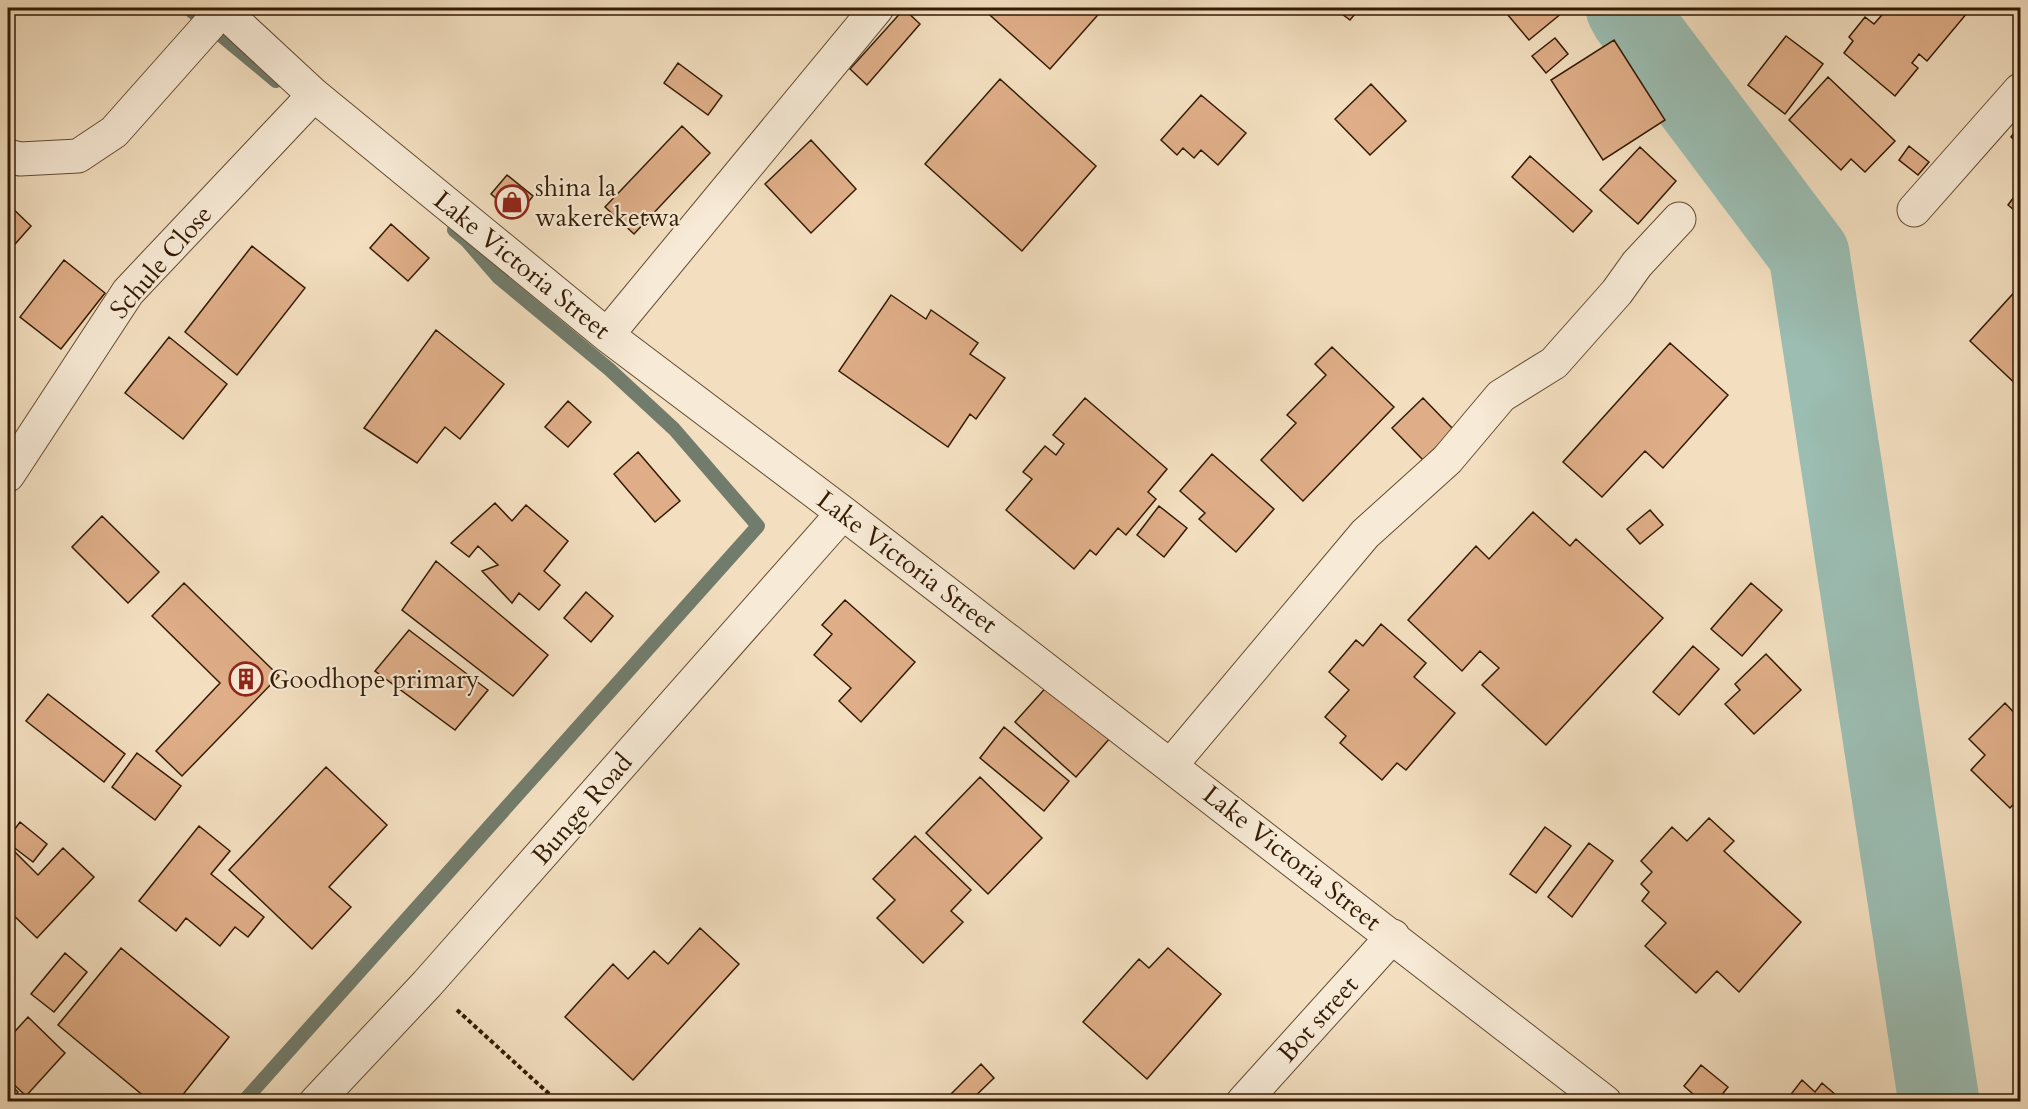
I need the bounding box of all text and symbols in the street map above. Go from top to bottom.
place label: shina la wakereketwa [535,170,680,235]
street label: Lake Victoria Street [426,183,618,347]
shop icon: shina la wakereketwa [494,184,530,220]
street label: Schule Close [102,198,220,326]
street label: Lake Victoria Street [810,482,1004,642]
building icon: Goodhope primary [228,661,264,697]
place label: Goodhope primary [269,662,480,697]
street label: Bunge Road [524,746,640,872]
street label: Lake Victoria Street [1195,777,1389,939]
street label: Bot street [1270,968,1366,1070]

